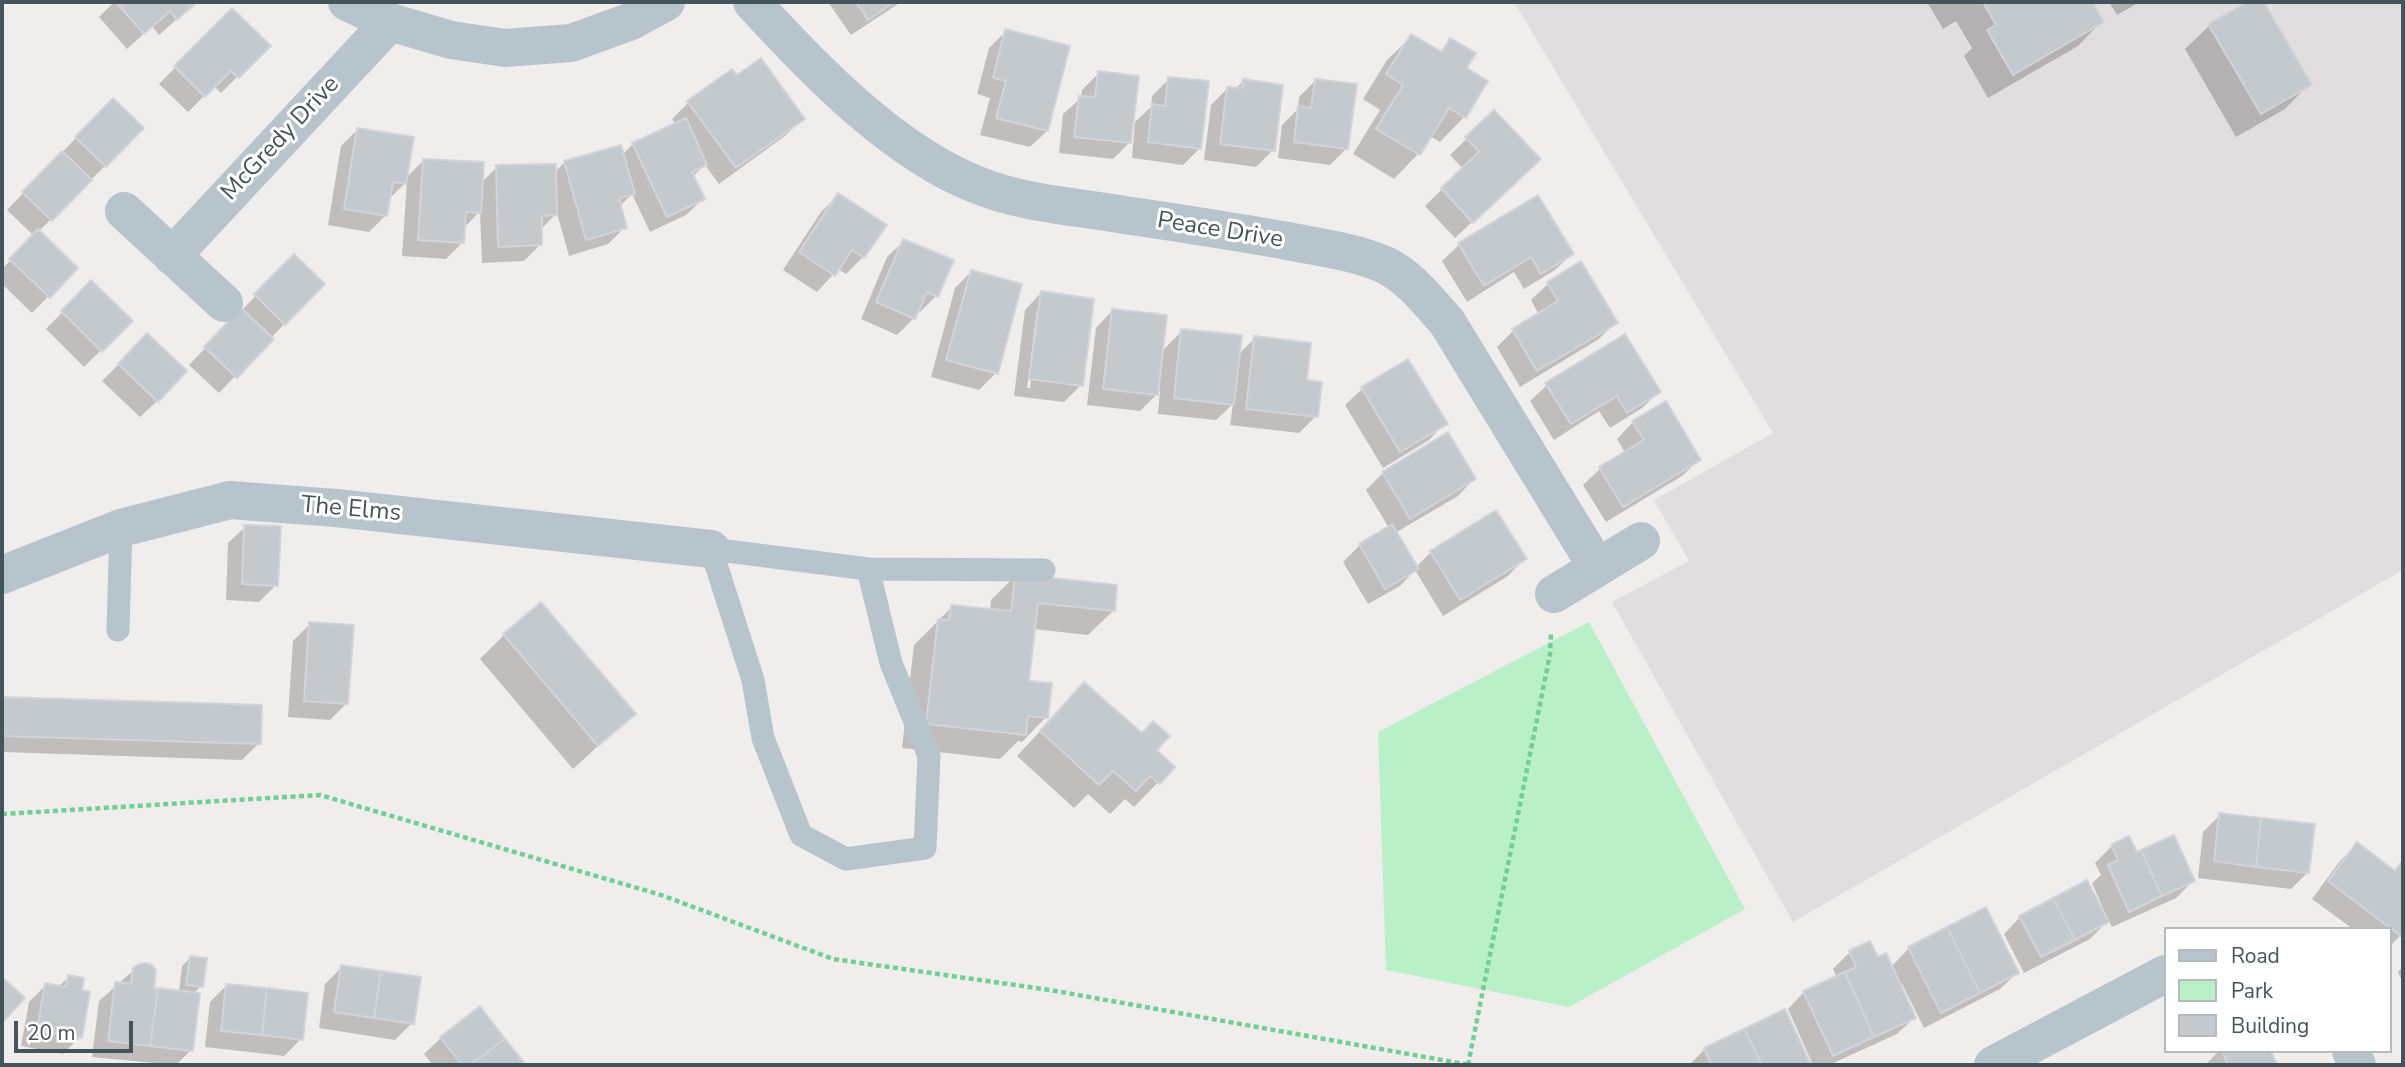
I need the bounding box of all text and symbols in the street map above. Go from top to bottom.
street label: McGredy Drive [216,71,346,207]
street label: Peace Drive [1155,207,1285,255]
street label: The Elms [300,491,402,529]
legend [2164,927,2391,1053]
text: Road [2231,942,2280,970]
text: Park [2231,977,2273,1005]
scale bar [18,1007,136,1052]
text: Building [2231,1012,2309,1040]
text: 20 m [27,1019,76,1047]

